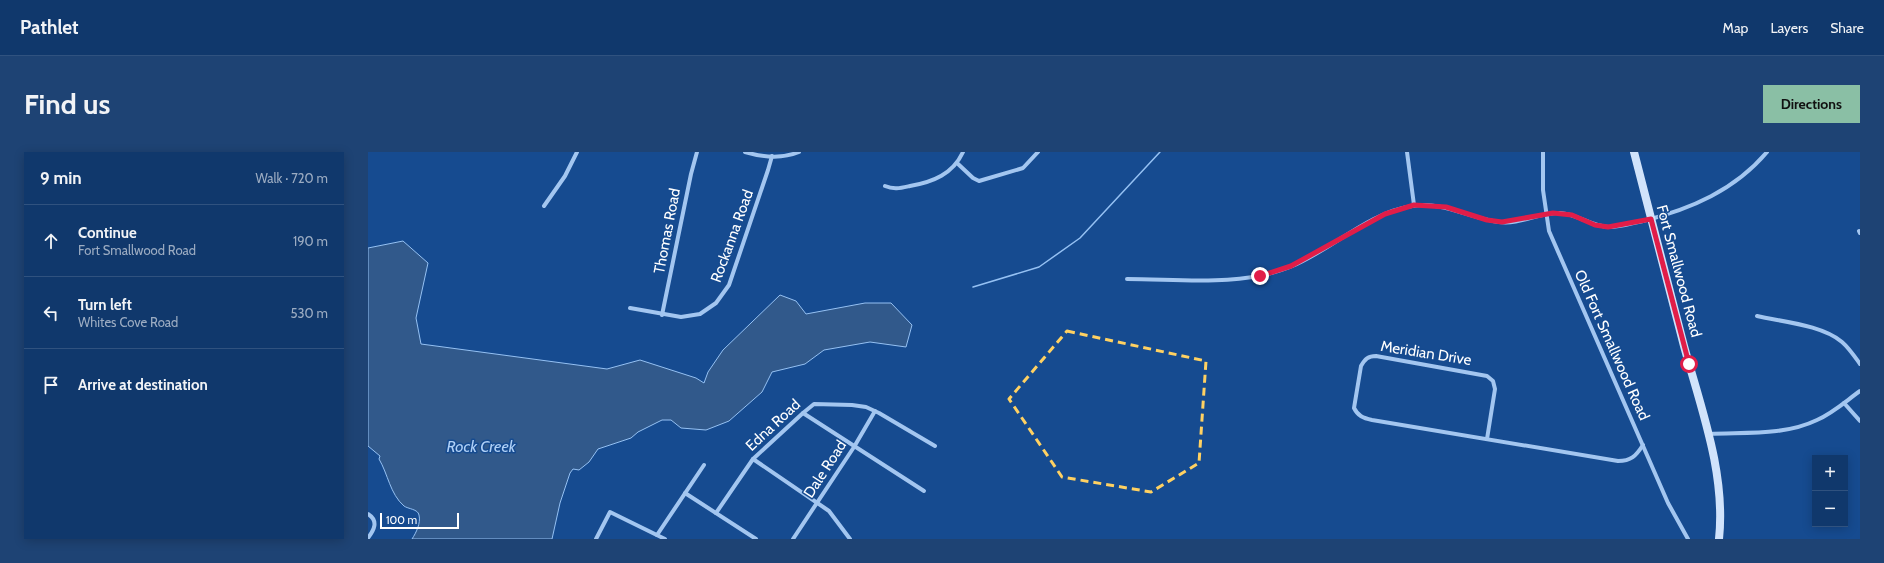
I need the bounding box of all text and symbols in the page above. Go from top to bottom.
text: Pathlet [20,16,79,39]
text: Map [1723,19,1748,37]
text: Layers [1770,19,1808,37]
text: Share [1830,19,1864,37]
button: Directions [1763,85,1860,123]
text: Find us [24,87,110,121]
text: 9 min [40,168,82,188]
text: Walk · 720 m [255,170,328,186]
street label: Thomas Road [650,187,684,275]
street label: Rockanna Road [707,187,757,285]
street label: Fort Smallwood Road [1653,203,1705,339]
text: Continue [78,224,137,242]
icon: ahead [40,230,62,252]
text: 190 m [293,233,328,249]
text: Fort Smallwood Road [78,242,196,258]
route end [1251,267,1269,285]
street label: Old Fort Smallwood Road [1571,267,1653,423]
text: Turn left [78,296,132,314]
icon: left [40,302,62,324]
text: 530 m [291,305,328,321]
text: Whites Cove Road [78,314,178,330]
street label: Meridian Drive [1379,337,1473,369]
route start [1680,355,1698,373]
icon: arrive [40,374,62,396]
text: Arrive at destination [78,376,208,394]
street label: Edna Road [742,395,804,455]
water label: Rock Creek [446,437,517,456]
street label: Dale Road [800,437,850,501]
map controls [1812,455,1848,527]
button: + [1812,455,1848,491]
button: − [1812,491,1848,527]
scale bar [380,511,459,530]
text: 100 m [386,513,417,527]

